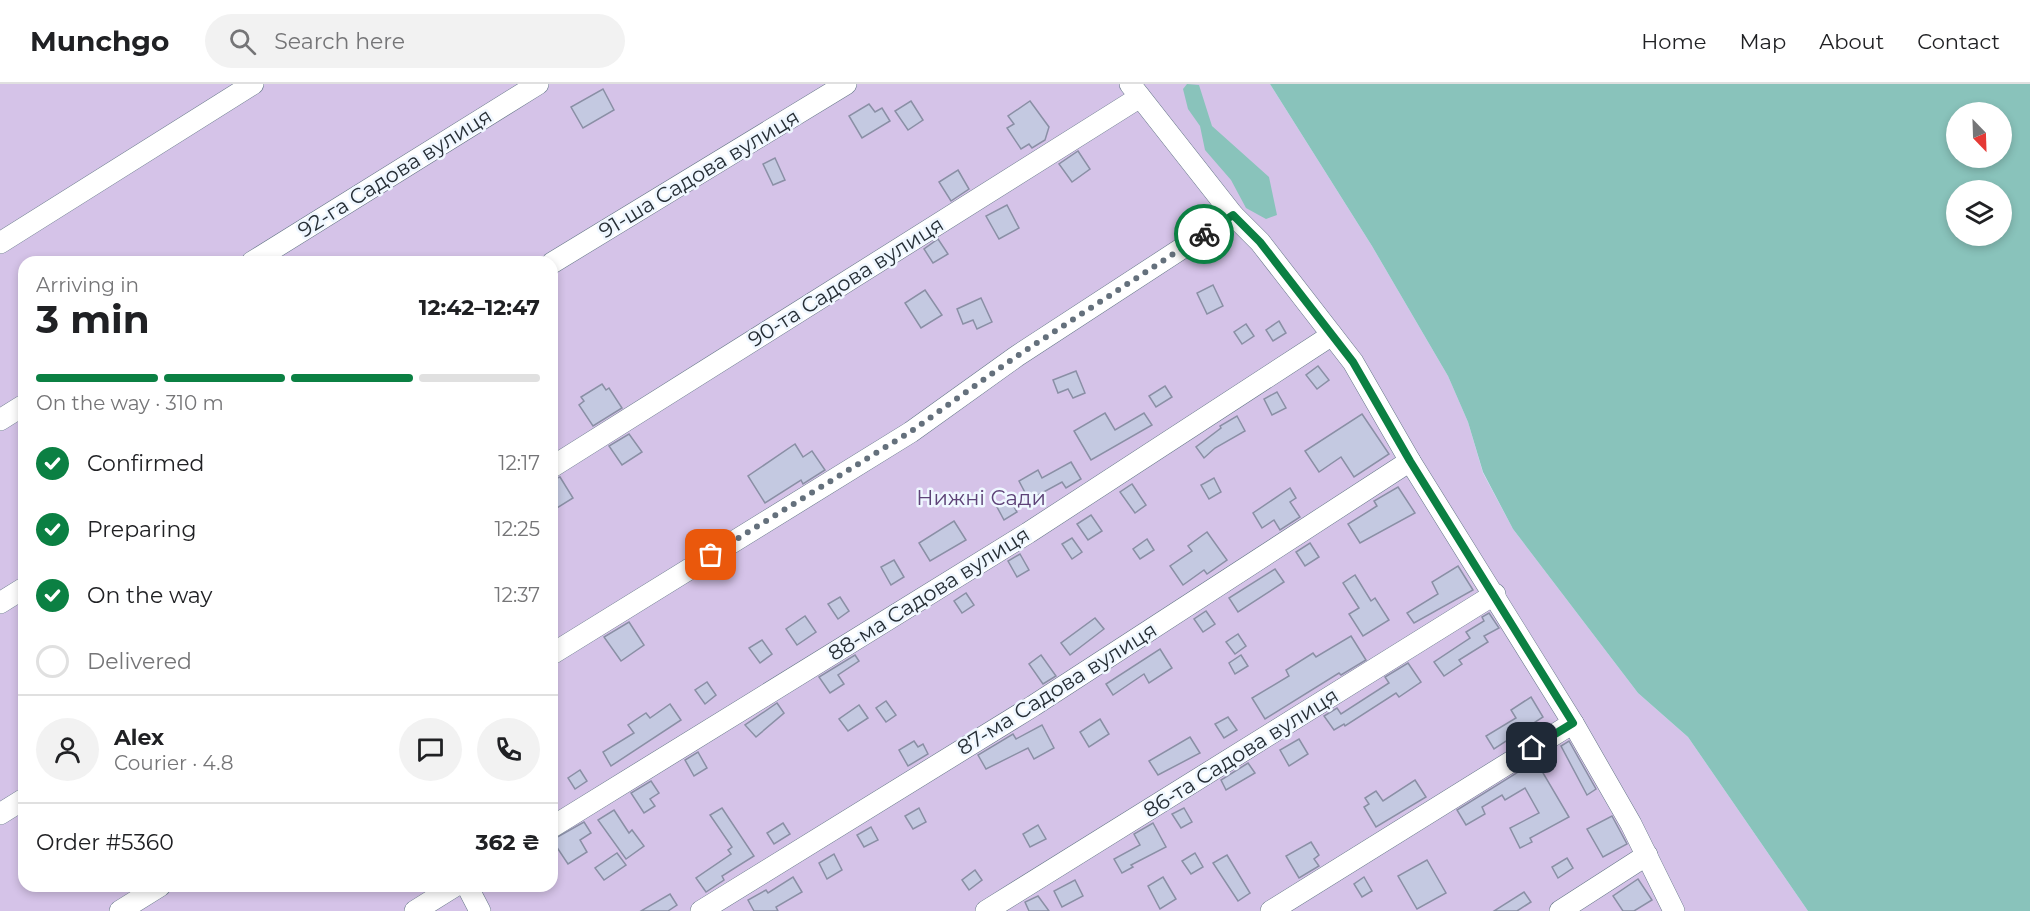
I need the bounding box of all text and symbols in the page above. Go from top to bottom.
search box [205,14,625,68]
text: Munchgo [30,24,169,58]
icon: search [226,25,259,58]
text: Search here [274,28,405,55]
text: Home [1641,29,1706,54]
text: Map [1739,29,1786,54]
text: About [1819,29,1884,54]
text: Contact [1917,29,2000,54]
north arrow [1946,102,2012,168]
map controls [1946,102,2012,246]
street label: 92-га Садова вулиця [293,103,496,242]
street label: 91-ша Садова вулиця [594,104,803,243]
button: layers [1946,180,2012,246]
courier [1174,204,1234,264]
street label: 90-та Садова вулиця [743,211,948,352]
icon: bike [1188,218,1221,251]
text: Arriving in [36,273,139,297]
text: 12:42–12:47 [419,294,540,321]
text: 3 min [36,295,150,343]
text: On the way · 310 m [36,391,224,415]
icon: check [36,447,69,480]
text: Confirmed [87,450,204,477]
text: 12:17 [498,451,540,475]
park label: Нижні Сади [916,485,1046,510]
icon: check [36,513,69,546]
text: Preparing [87,516,196,543]
text: 12:25 [495,517,540,541]
street label: 88-ма Садова вулиця [823,521,1034,666]
pin [685,529,736,580]
icon: bag [694,538,727,571]
icon: check [36,579,69,612]
text: On the way [87,582,212,609]
text: 12:37 [494,583,540,607]
street label: 87-ма Садова вулиця [952,617,1161,760]
text: Delivered [87,648,192,675]
street label: 86-та Садова вулиця [1139,682,1343,823]
button: person [36,718,99,781]
button: chat [399,718,462,781]
button: phone [477,718,540,781]
pin [1506,722,1557,773]
text: Alex [114,724,164,751]
icon: home [1515,731,1548,764]
text: Courier · 4.8 [114,751,233,775]
text: Order #5360 [36,829,174,856]
text: 362 ₴ [476,829,540,856]

